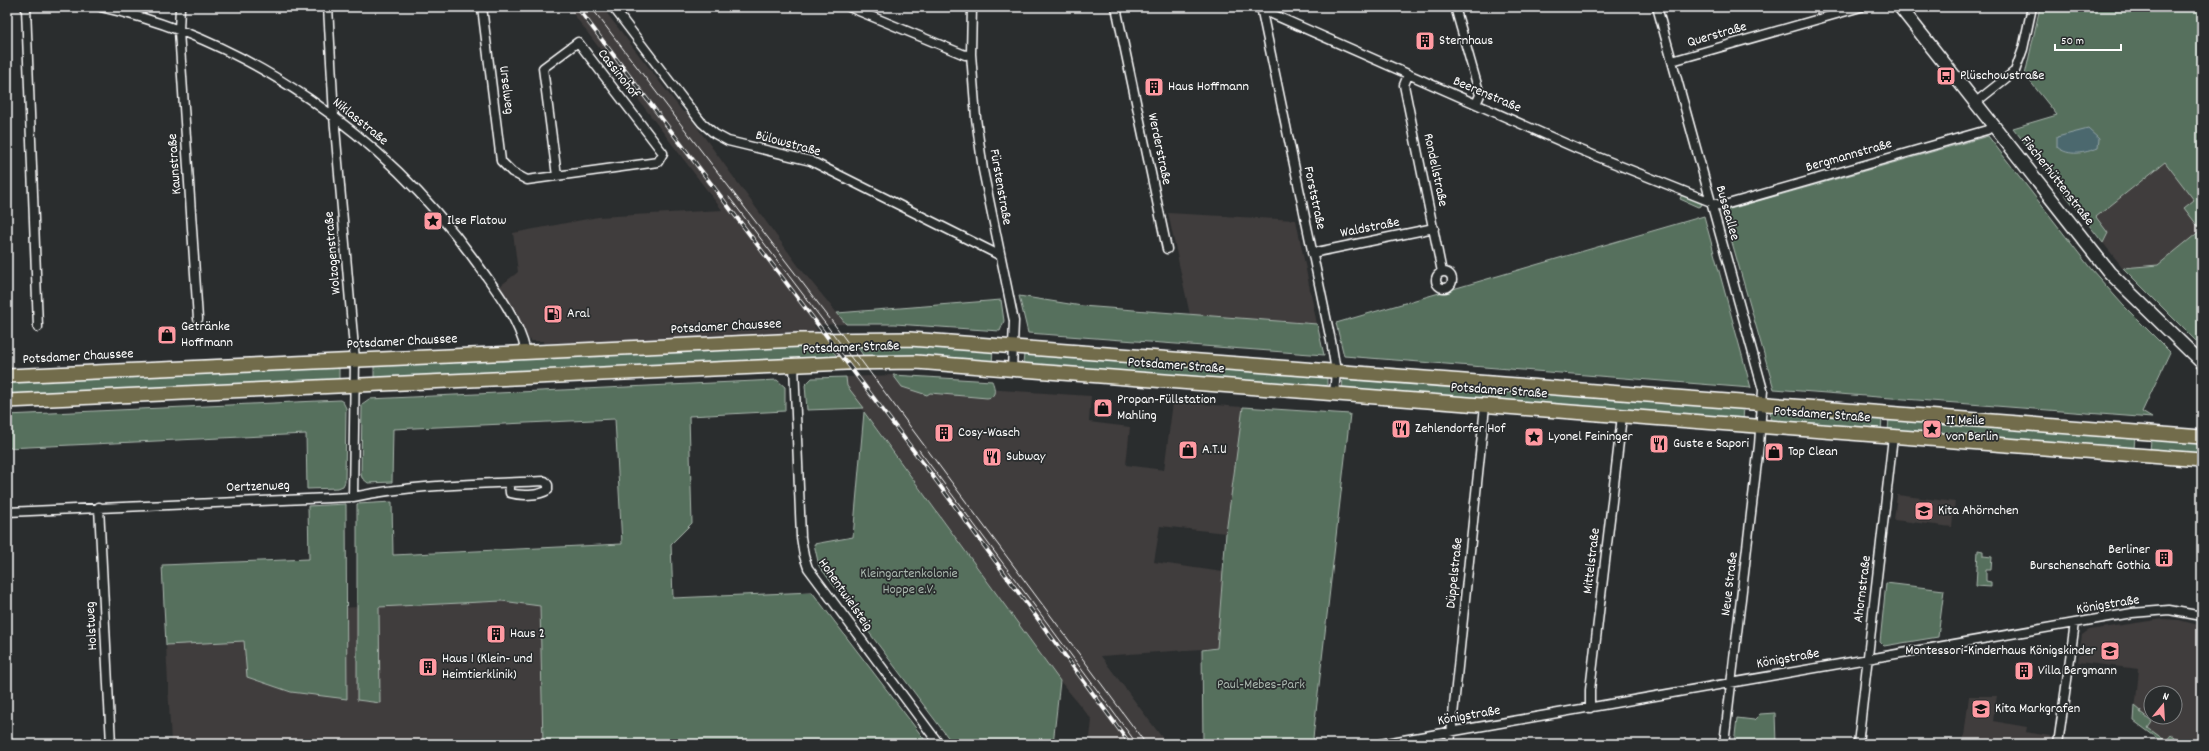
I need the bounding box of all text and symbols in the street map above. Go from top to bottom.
street label: Querstraße [1685,17,1749,53]
scale bar [2055,26,2121,52]
building icon: Sternhaus [1414,30,1436,52]
place label: Sternhaus [1439,31,1493,51]
text: 50 m [2061,33,2084,50]
street label: Cassinohof [592,45,644,104]
street label: Urselweg [493,65,519,115]
bus stop icon: Plüschowstraße [1935,65,1957,87]
place label: Plüschowstraße [1960,66,2045,86]
street label: Beerenstraße [1450,72,1524,118]
building icon: Haus Hoffmann [1143,76,1165,98]
place label: Haus Hoffmann [1168,77,1249,97]
street label: Niklasstraße [328,93,392,151]
street label: Werderstraße [1142,111,1176,187]
street label: Bülowstraße [753,126,823,162]
street label: Rondellstraße [1417,131,1453,209]
street label: Fischerhüttenstraße [2016,132,2098,230]
street label: Kaunstraße [163,133,187,195]
street label: Bergmannstraße [1804,134,1894,178]
street label: Fürstenstraße [983,147,1017,227]
street label: Forststraße [1298,164,1330,232]
street label: Busseallee [1710,183,1744,243]
place icon: Ilse Flatow [422,210,444,232]
street label: Wolzogenstraße [319,211,347,295]
place label: Ilse Flatow [447,211,507,231]
street label: Waldstraße [1339,212,1401,244]
fuel station icon: Aral [542,303,564,325]
place label: Aral [567,304,590,324]
street label: Potsdamer Chaussee [670,314,782,340]
place label: Getränke Hoffmann [181,317,233,353]
shop icon: Getränke Hoffmann [156,324,178,346]
street label: Potsdamer Chaussee [346,329,458,355]
street label: Potsdamer Straße [802,336,900,360]
street label: Potsdamer Chaussee [22,344,134,370]
street label: Potsdamer Straße [1127,353,1225,379]
street label: Potsdamer Straße [1450,378,1548,404]
place label: Propan-Füllstation Mahling [1117,390,1216,426]
shop icon: Propan-Füllstation Mahling [1092,397,1114,419]
street label: Potsdamer Straße [1773,402,1871,428]
place label: II Meile von Berlin [1946,411,1998,447]
restaurant icon: Zehlendorfer Hof [1390,418,1412,440]
place icon: II Meile von Berlin [1921,418,1943,440]
place label: Zehlendorfer Hof [1415,419,1507,439]
building icon: Cosy-Wasch [933,422,955,444]
place label: Cosy-Wasch [958,423,1020,443]
place icon: Lyonel Feininger [1523,426,1545,448]
place label: Lyonel Feininger [1548,427,1634,447]
restaurant icon: Guste e Sapori [1648,433,1670,455]
place label: Guste e Sapori [1673,434,1750,454]
shop icon: A.T.U [1177,439,1199,461]
place label: A.T.U [1202,440,1227,460]
shop icon: Top Clean [1763,441,1785,463]
place label: Top Clean [1788,442,1838,462]
restaurant icon: Subway [981,446,1003,468]
place label: Subway [1006,447,1046,467]
street label: Oertzenweg [226,476,290,498]
school or university icon: Kita Ahörnchen [1913,500,1935,522]
place label: Kita Ahörnchen [1938,501,2019,521]
street label: Mittelstraße [1578,527,1606,595]
street label: Düppelstraße [1441,537,1469,609]
place label: Berliner Burschenschaft Gothia [2030,540,2151,576]
building icon: Berliner Burschenschaft Gothia [2153,547,2175,569]
street label: Neue Straße [1716,551,1744,617]
street label: Ahornstraße [1849,554,1877,624]
street label: Hohentwielsteig [813,555,877,635]
park label: Kleingartenkolonie Hoppe e.V. [860,564,958,600]
street label: Königstraße [2075,590,2141,620]
street label: Holstweg [81,601,103,651]
building icon: Haus 2 [485,623,507,645]
place label: Haus 2 [510,624,545,644]
school or university icon: Montessori-Kinderhaus Königskinder [2099,640,2121,662]
place label: Montessori-Kinderhaus Königskinder [1905,641,2097,661]
street label: Königstraße [1755,644,1821,674]
place label: Haus 1 (Klein- und Heimtierklinik) [442,649,533,685]
building icon: Haus 1 (Klein- und Heimtierklinik) [417,656,439,678]
building icon: Villa Bergmann [2013,660,2035,682]
place label: Villa Bergmann [2038,661,2117,681]
park label: Paul-Mebes-Park [1217,675,1305,695]
north arrow [2143,685,2183,725]
text: N [2160,689,2171,706]
school or university icon: Kita Markgrafen [1970,698,1992,720]
place label: Kita Markgrafen [1995,699,2080,719]
street label: Königstraße [1436,701,1502,731]

